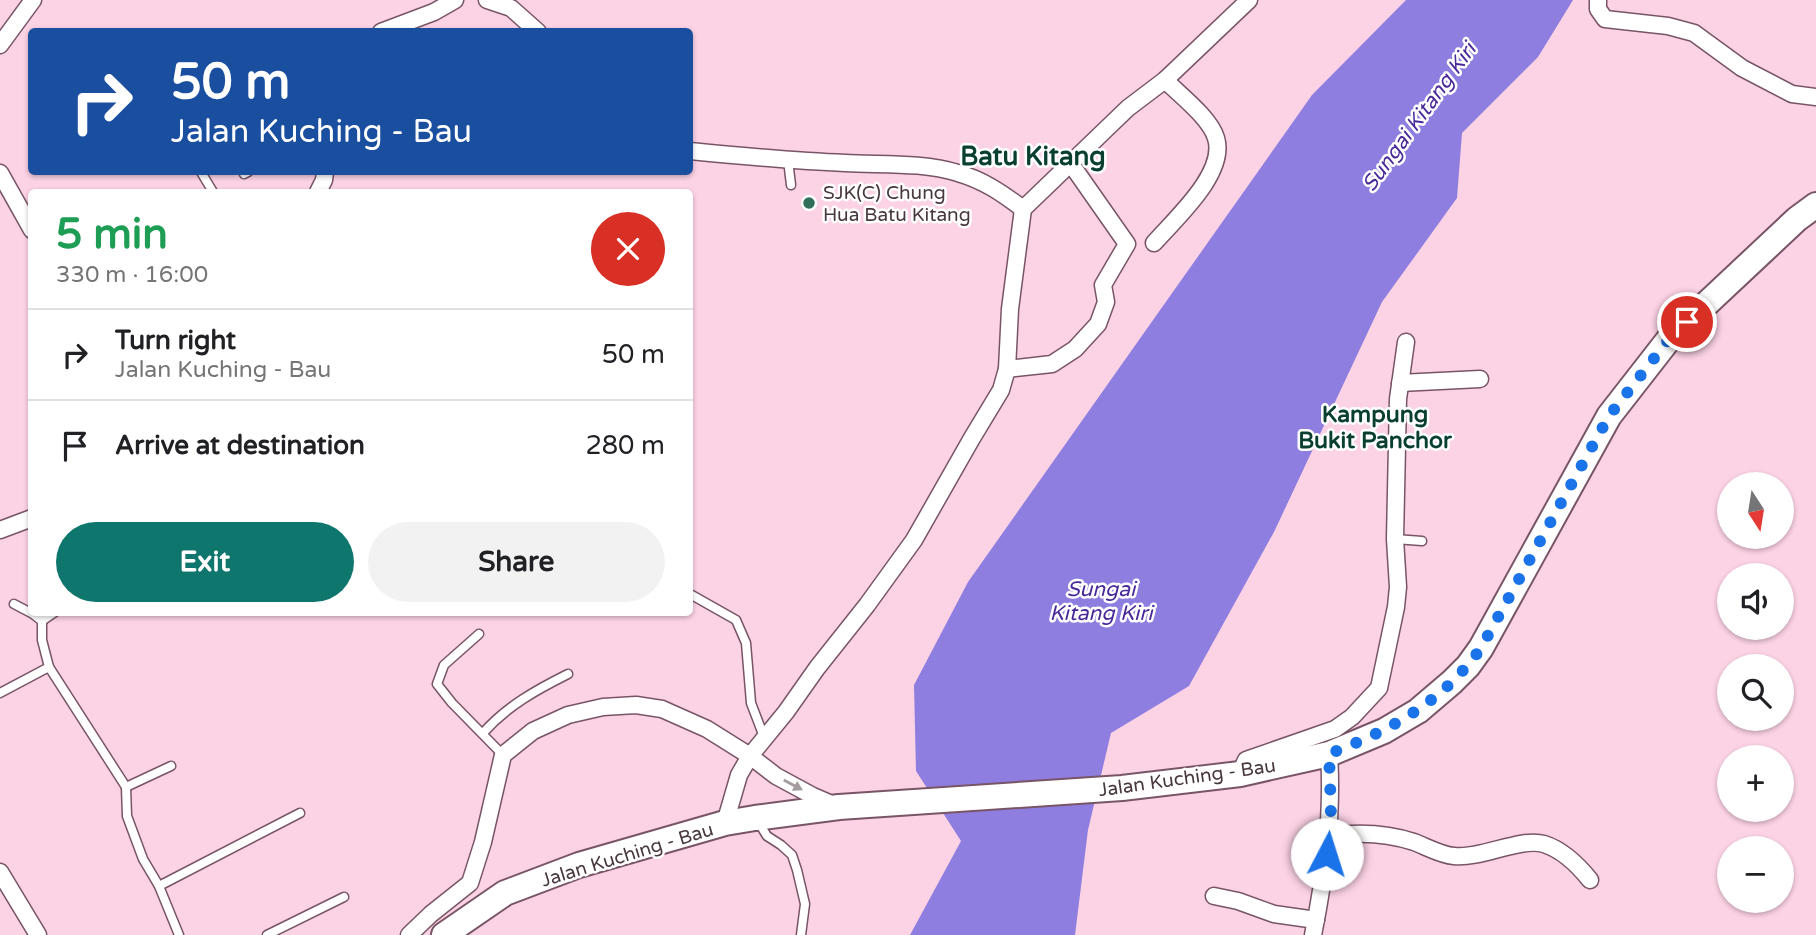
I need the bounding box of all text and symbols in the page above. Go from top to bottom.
water label: Sungai Kitang Kiri [1357,36,1483,196]
text: 50 m [171,53,290,112]
icon: right [56,56,147,147]
text: Jalan Kuching - Bau [171,113,472,151]
district label: Batu Kitang [960,141,1106,172]
place label: SJK(C) Chung Hua Batu Kitang [823,182,971,226]
marker: SJK(C) Chung Hua Batu Kitang [801,195,817,211]
text: 5 min [56,209,168,260]
button: close [591,212,665,286]
text: 330 m · 16:00 [56,261,208,289]
pin [1657,292,1717,352]
icon: arrive [1668,303,1706,341]
text: Turn right [115,325,236,356]
icon: right [56,336,94,374]
text: 50 m [602,339,665,370]
text: Jalan Kuching - Bau [115,356,331,384]
district label: Kampung Bukit Panchor [1298,401,1453,455]
icon: arrive [56,427,94,465]
text: Arrive at destination [115,430,365,461]
text: 280 m [585,430,665,461]
north arrow [1717,472,1794,550]
map controls [1717,472,1794,913]
button: Exit [56,522,354,602]
button: Share [368,522,665,602]
button: sound [1717,563,1794,640]
water label: Sungai Kitang Kiri [1049,577,1155,626]
button: search [1717,654,1794,731]
button: + [1717,745,1794,822]
street label: Jalan Kuching - Bau [1097,755,1277,801]
one-way arrow [783,779,802,791]
position arrow [1290,817,1364,891]
street label: Jalan Kuching - Bau [539,818,716,892]
button: − [1717,836,1794,913]

